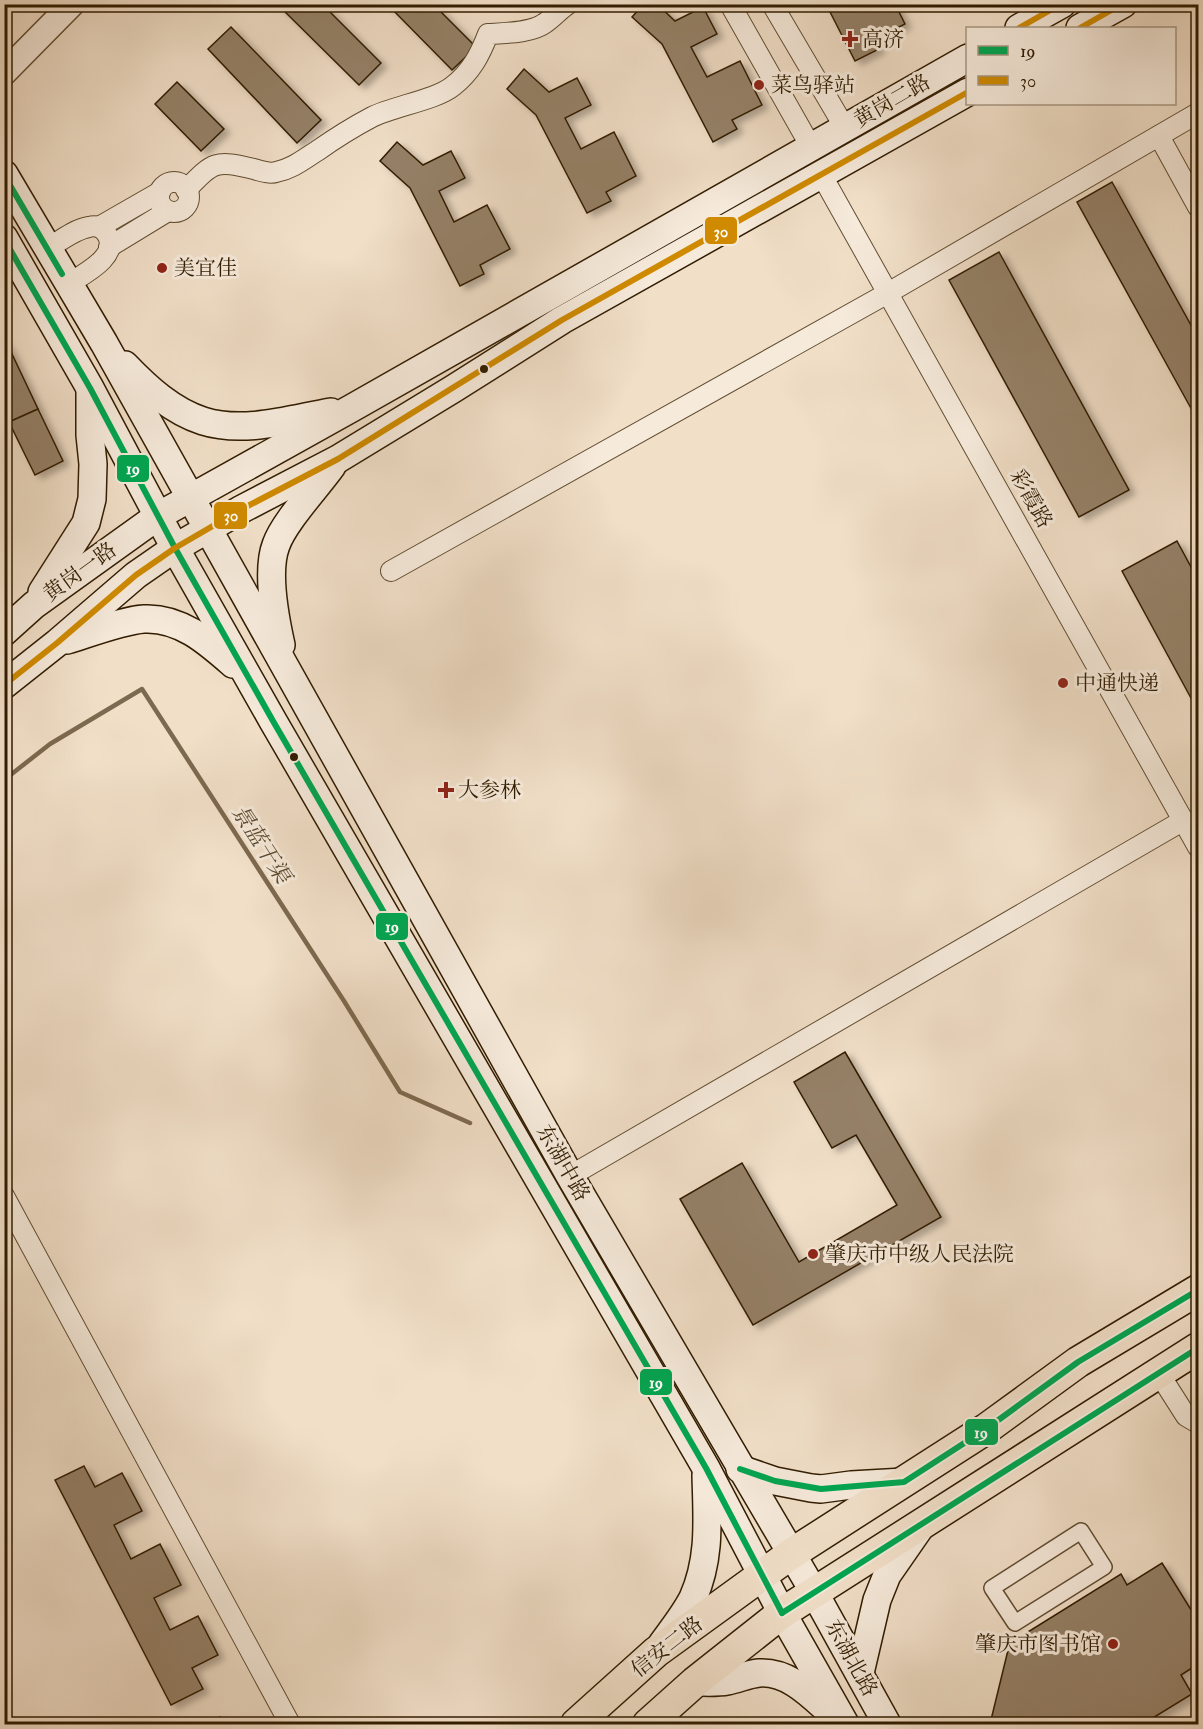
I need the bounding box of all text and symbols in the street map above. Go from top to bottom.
place label: 高济 [862,26,904,53]
legend [966,27,1176,105]
marker: 高济 [843,32,857,46]
text: 19 [1020,40,1036,63]
street label: 黄岗二路 [849,68,935,134]
text: 30 [1020,70,1036,93]
place label: 菜鸟驿站 [771,72,855,99]
marker: 菜鸟驿站 [752,78,766,92]
line badge: 30 [704,216,738,245]
text: 30 [714,222,728,242]
place label: 美宜佳 [174,255,237,282]
marker: 美宜佳 [155,261,169,275]
unlabelled marker [478,363,490,375]
line badge: 19 [116,454,150,483]
text: 19 [126,459,140,479]
street label: 彩霞路 [1004,465,1058,533]
line badge: 30 [213,501,248,530]
text: 30 [224,506,238,526]
street label: 黄岗一路 [38,536,122,608]
place label: 中通快递 [1075,670,1159,697]
marker: 中通快递 [1056,676,1070,690]
unlabelled marker [288,751,300,763]
place label: 大参林 [458,777,521,804]
marker: 大参林 [439,783,453,797]
water label: 景蓝干渠 [225,799,298,891]
line badge: 19 [375,912,409,941]
text: 19 [385,917,399,937]
street label: 东湖中路 [530,1120,596,1206]
place label: 肇庆市中级人民法院 [825,1241,1014,1268]
marker: 肇庆市中级人民法院 [806,1247,820,1261]
line badge: 19 [639,1368,673,1396]
text: 19 [649,1373,663,1393]
line badge: 19 [964,1418,999,1446]
text: 19 [974,1423,988,1443]
street label: 信安二路 [626,1611,708,1683]
street label: 东湖北路 [819,1615,883,1701]
place label: 肇庆市图书馆 [975,1631,1101,1658]
marker: 肇庆市图书馆 [1106,1637,1120,1651]

